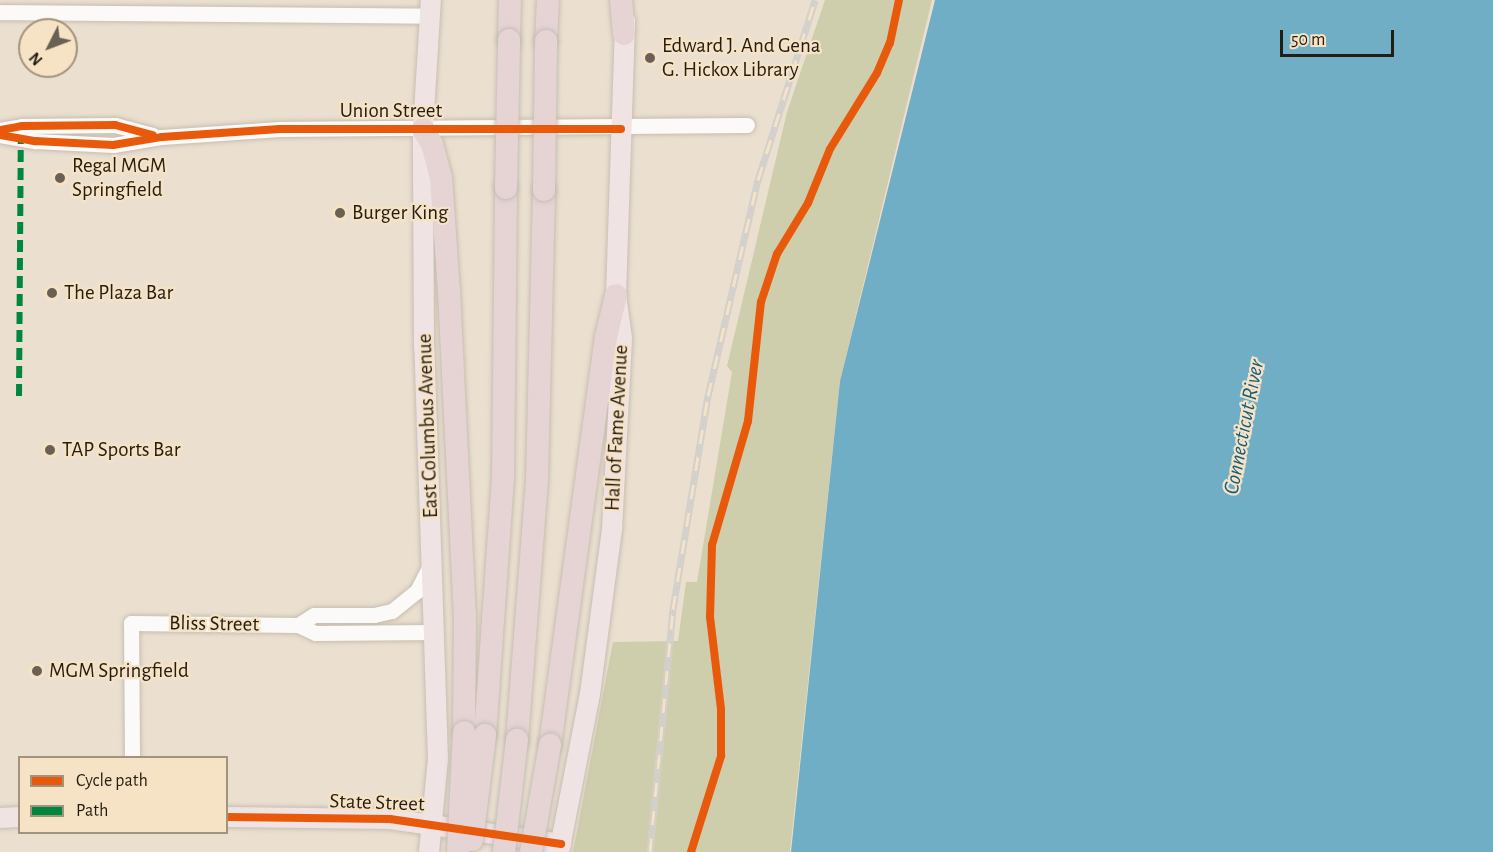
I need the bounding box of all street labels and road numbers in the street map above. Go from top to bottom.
street label: Union Street [340,98,442,124]
street label: East Columbus Avenue [412,333,444,519]
street label: Hall of Fame Avenue [600,344,634,512]
street label: Bliss Street [169,611,259,637]
street label: State Street [329,789,425,817]

